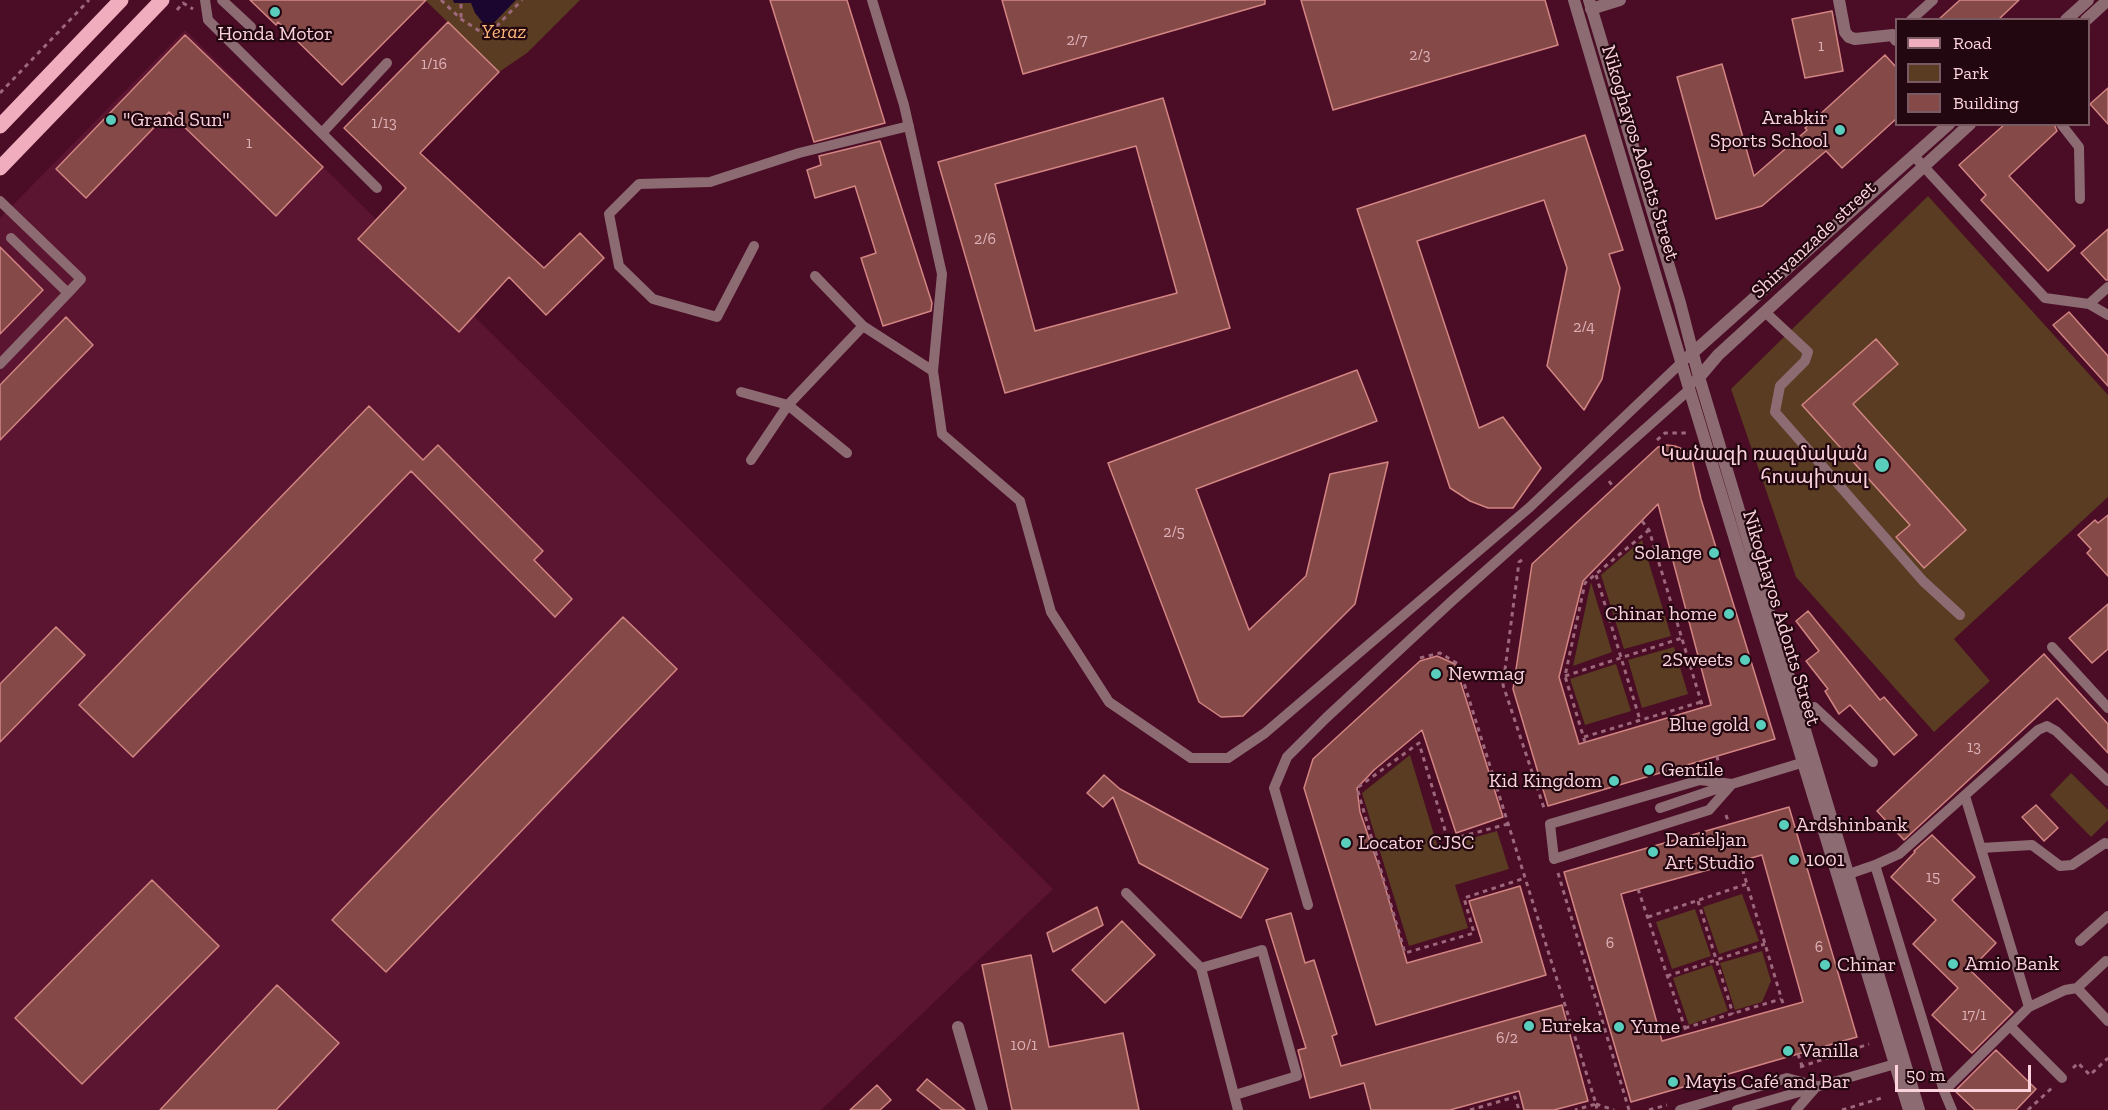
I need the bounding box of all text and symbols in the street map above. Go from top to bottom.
marker: Honda Motor [268,5,282,19]
legend [1895,18,2090,126]
park label: Yeraz [482,20,526,44]
place label: Honda Motor [217,22,333,46]
house number: 2/7 [1066,30,1088,50]
text: Road [1953,32,1992,54]
house number: 1 [1818,36,1824,56]
street label: Nikoghayos Adonts Street [1596,42,1684,264]
house number: 2/3 [1409,45,1431,65]
house number: 1/16 [421,54,447,74]
text: Park [1953,62,1989,84]
text: Building [1953,92,2019,114]
place label: Arabkir Sports School [1710,106,1828,153]
place label: "Grand Sun" [123,108,230,132]
marker: "Grand Sun" [104,113,118,127]
house number: 1/13 [371,113,397,133]
marker: Arabkir Sports School [1833,123,1847,137]
house number: 1 [246,133,252,153]
street label: Shirvanzade street [1747,176,1881,304]
house number: 2/6 [974,229,996,249]
house number: 2/4 [1573,317,1595,337]
place label: Կանազի ռազմական հոսպիտալ [1661,442,1868,489]
marker: Կանազի ռազմական հոսպիտալ [1873,456,1891,474]
street label: Nikoghayos Adonts Street [1737,507,1825,729]
house number: 2/5 [1163,522,1185,542]
place label: Solange [1634,541,1702,565]
marker: Solange [1707,546,1721,560]
place label: Chinar home [1605,602,1717,626]
marker: Chinar home [1722,607,1736,621]
place label: 2Sweets [1662,648,1733,672]
marker: 2Sweets [1738,653,1752,667]
place label: Newmag [1448,662,1525,686]
marker: Newmag [1429,667,1443,681]
place label: Blue gold [1669,713,1749,737]
marker: Blue gold [1754,718,1768,732]
house number: 13 [1967,737,1981,757]
place label: Gentile [1661,758,1723,782]
marker: Gentile [1642,763,1656,777]
place label: Kid Kingdom [1489,769,1602,793]
marker: Kid Kingdom [1607,774,1621,788]
place label: Ardshinbank [1796,813,1908,837]
marker: Ardshinbank [1777,818,1791,832]
place label: Danieljan Art Studio [1665,828,1754,875]
place label: Locator CJSC [1358,831,1474,855]
marker: Locator CJSC [1339,836,1353,850]
marker: Danieljan Art Studio [1646,845,1660,859]
place label: 1001 [1806,848,1844,872]
marker: 1001 [1787,853,1801,867]
house number: 15 [1926,867,1940,887]
house number: 6 [1606,933,1614,953]
house number: 6 [1815,937,1823,957]
place label: Amio Bank [1965,952,2059,976]
place label: Chinar [1837,953,1896,977]
marker: Amio Bank [1946,957,1960,971]
marker: Chinar [1818,958,1832,972]
house number: 17/1 [1962,1005,1986,1025]
place label: Eureka [1541,1014,1602,1038]
place label: Yume [1631,1015,1680,1039]
marker: Eureka [1522,1019,1536,1033]
marker: Yume [1612,1020,1626,1034]
house number: 6/2 [1496,1028,1518,1048]
house number: 10/1 [1011,1035,1037,1055]
place label: Vanilla [1800,1039,1859,1063]
marker: Vanilla [1781,1044,1795,1058]
scale bar [1898,1053,2034,1091]
text: 50 m [1906,1064,1945,1086]
place label: Mayis Café and Bar [1685,1070,1850,1094]
marker: Mayis Café and Bar [1666,1075,1680,1089]

